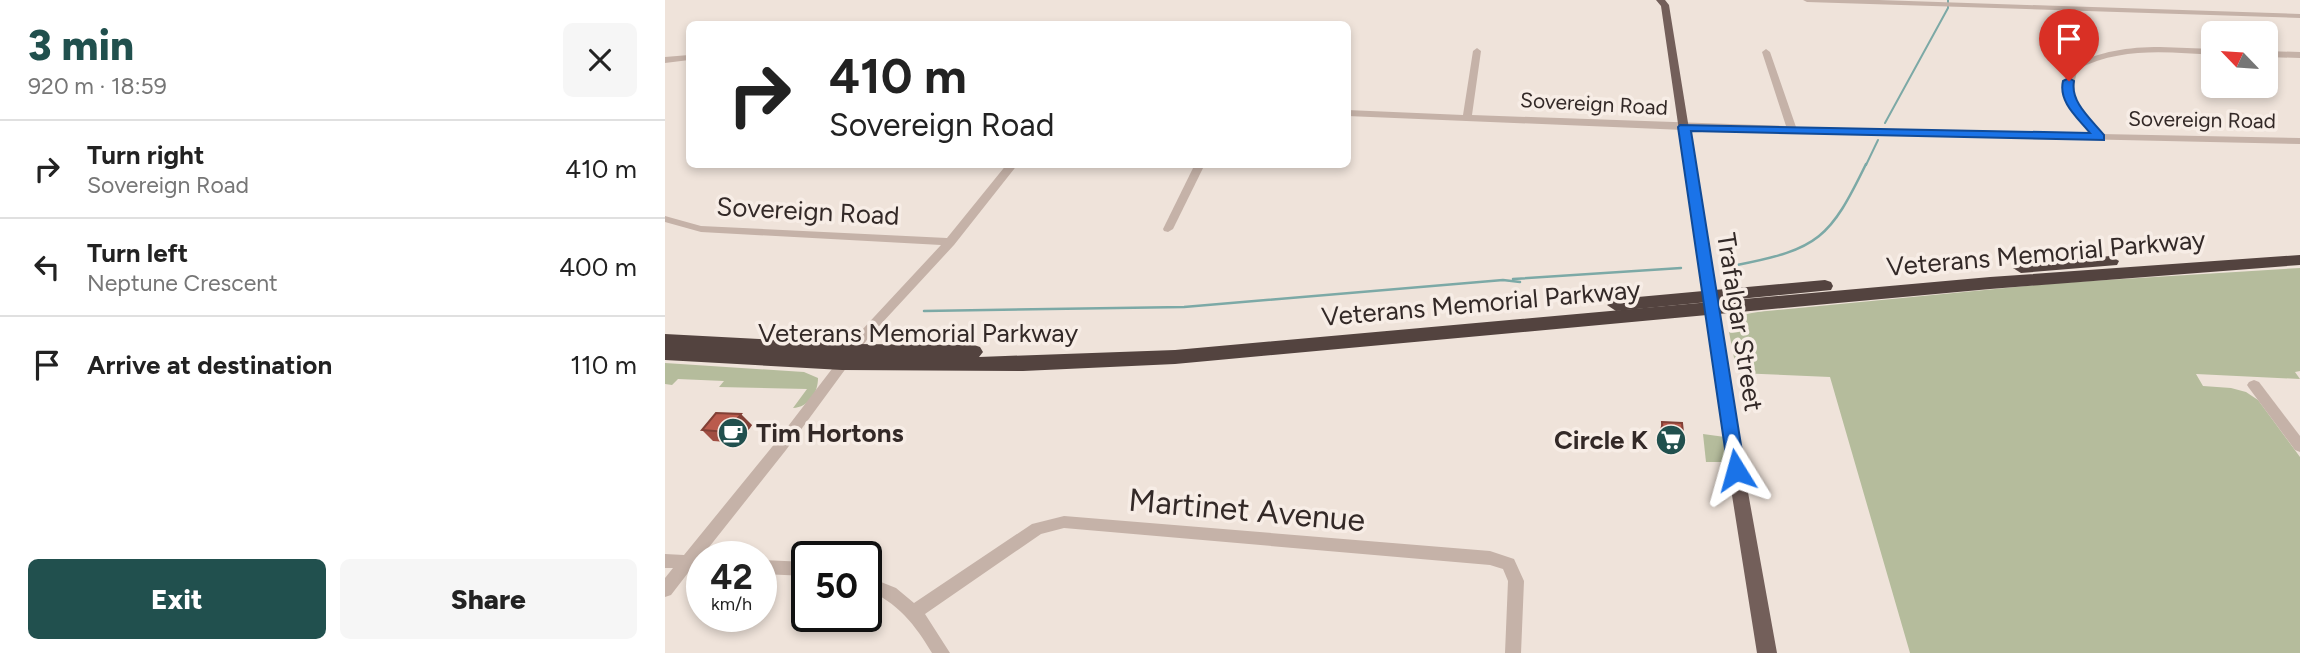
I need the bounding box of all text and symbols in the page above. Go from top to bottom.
pin [2039,9,2099,81]
text: 3 min [28,20,134,71]
icon: arrive [2050,20,2088,58]
north arrow [2201,21,2279,98]
map controls [2201,21,2278,98]
button: close [563,23,637,97]
text: 410 m [829,46,967,105]
icon: right [714,49,805,140]
text: 920 m · 18:59 [28,72,167,100]
street label: Sovereign Road [1519,87,1669,120]
text: Sovereign Road [829,106,1054,144]
street label: Sovereign Road [2128,106,2276,133]
text: Turn right [87,139,204,171]
icon: right [28,150,66,188]
text: 410 m [565,153,637,185]
text: Sovereign Road [87,171,249,199]
street label: Sovereign Road [716,190,900,232]
street label: Veterans Memorial Parkway [1885,223,2207,283]
street label: Trafalgar Street [1710,230,1770,414]
text: Turn left [87,237,188,269]
icon: left [28,248,66,286]
text: 400 m [559,251,637,283]
text: Neptune Crescent [87,269,278,297]
street label: Veterans Memorial Parkway [1320,273,1642,333]
street label: Veterans Memorial Parkway [758,317,1078,349]
icon: arrive [28,346,66,384]
text: Arrive at destination [87,349,332,381]
text: 110 m [570,349,637,381]
cafe icon: Tim Hortons [716,416,750,450]
place label: Tim Hortons [756,417,904,449]
supermarket icon: Circle K [1654,423,1688,457]
place label: Circle K [1554,424,1649,456]
position arrow [1699,433,1773,507]
street label: Martinet Avenue [1127,481,1367,539]
speed limit sign: 50 [791,541,882,632]
text: 42 [710,556,753,598]
button: Exit [28,559,326,639]
button: Share [340,559,637,639]
text: km/h [711,593,752,615]

